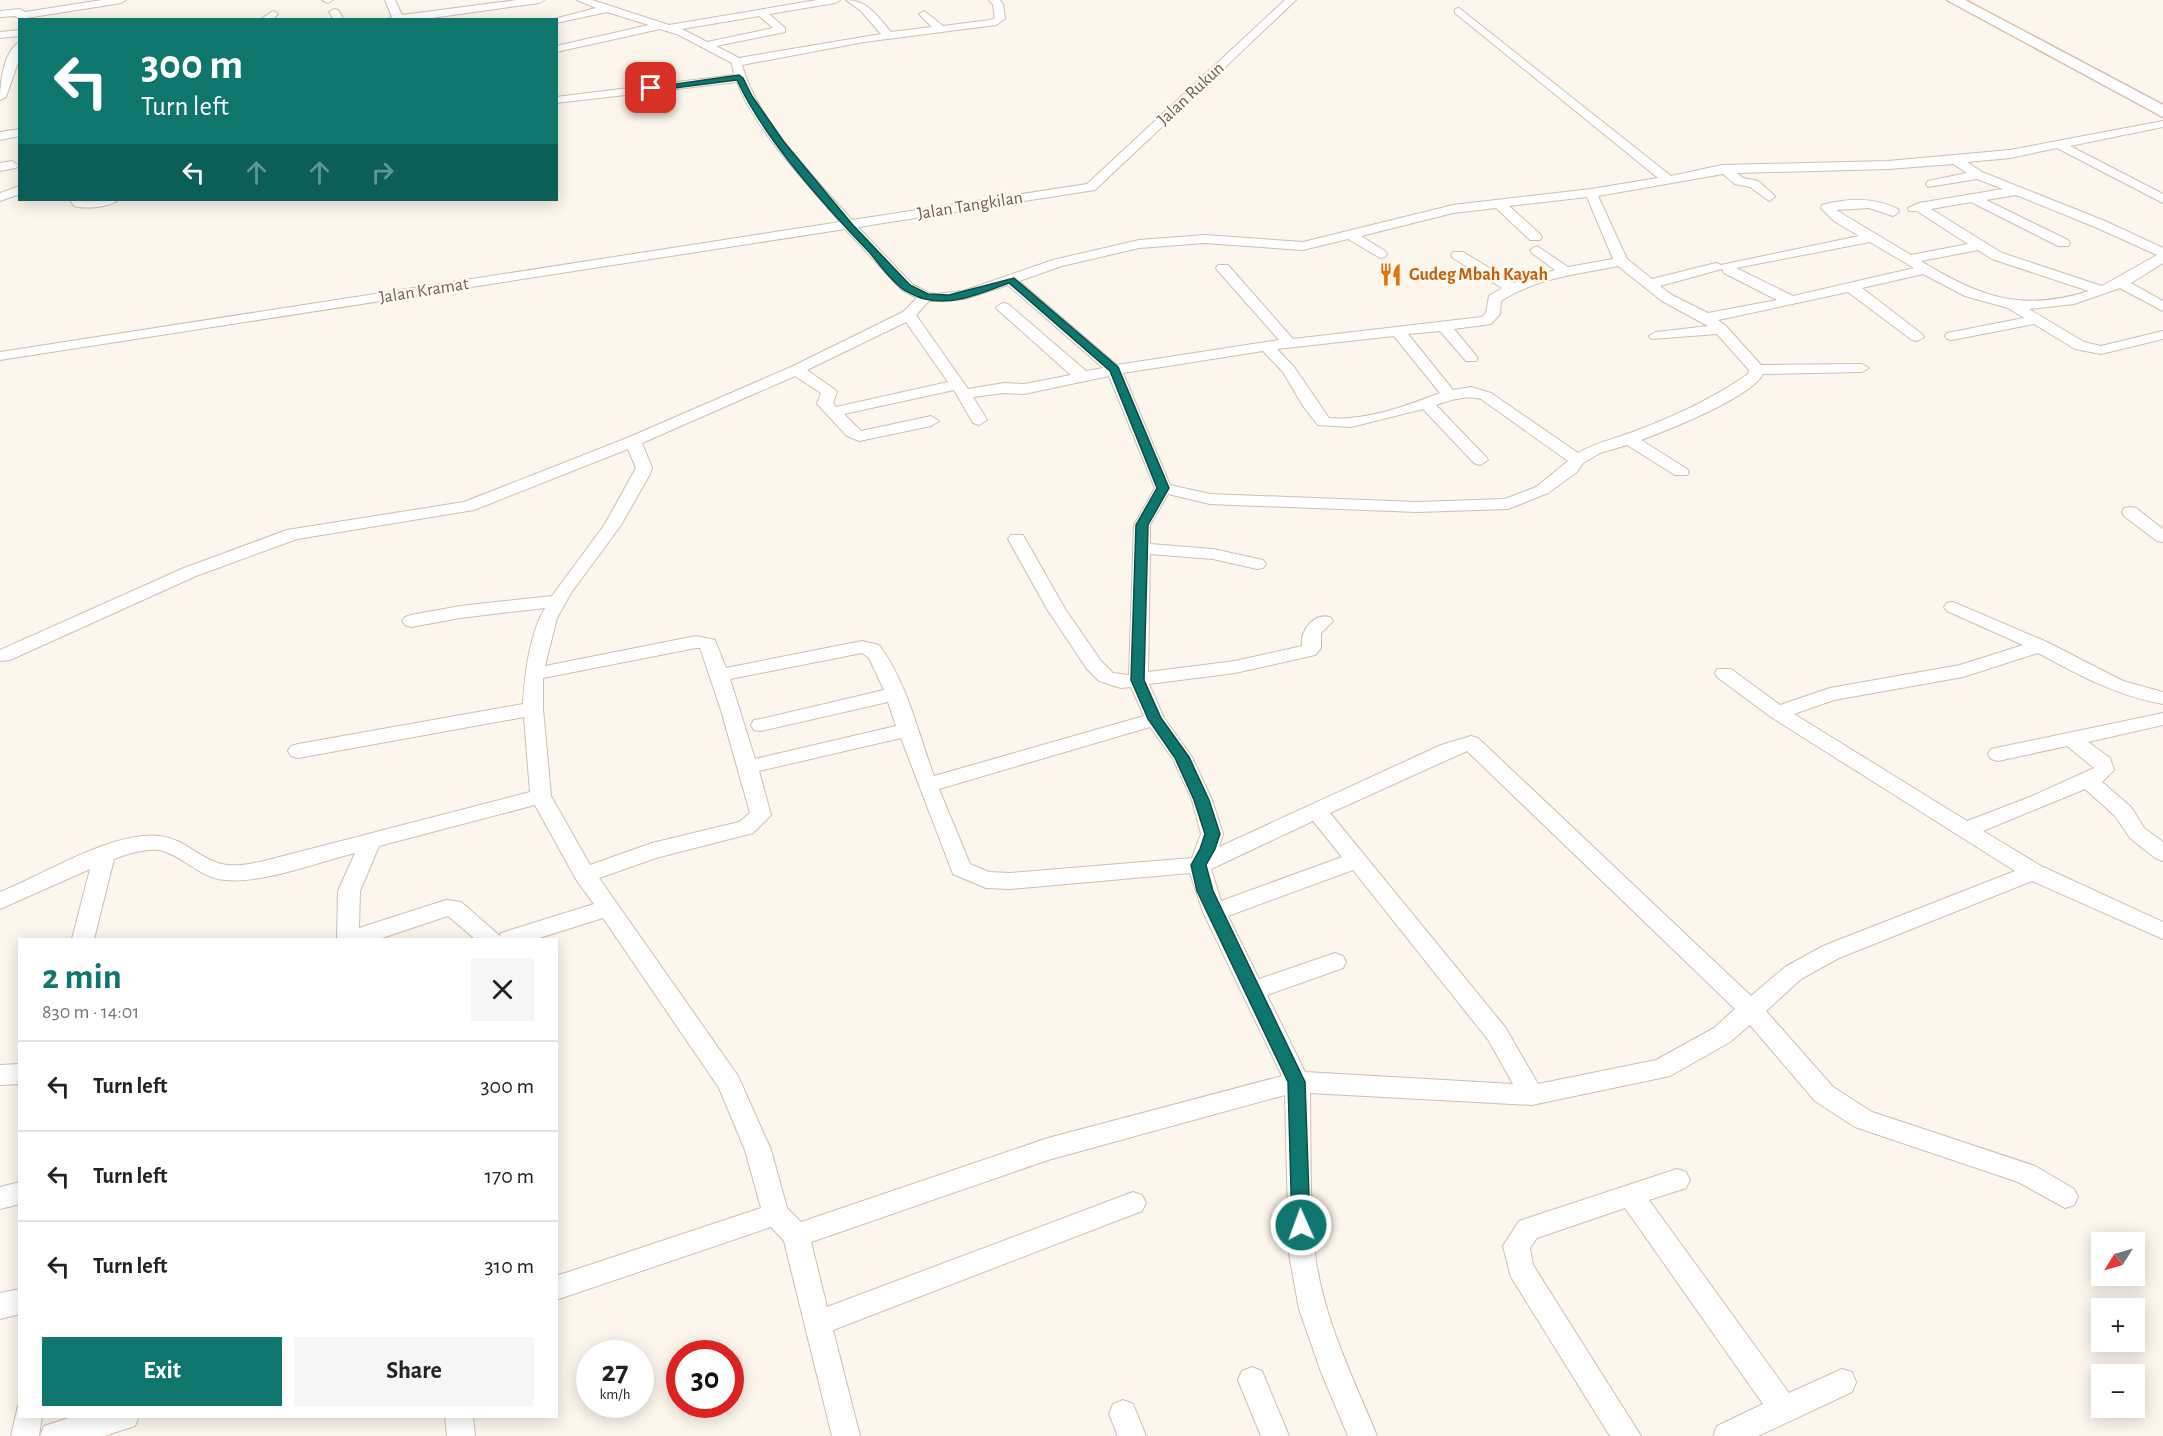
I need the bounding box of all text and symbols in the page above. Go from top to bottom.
icon: left [42,42,120,120]
text: 300 m [141,44,243,86]
street label: Jalan Rukun [1154,59,1228,129]
pin [625,62,676,113]
icon: arrive [634,71,667,104]
text: Turn left [141,93,229,120]
icon: left [177,156,210,189]
icon: ahead [240,156,273,189]
icon: ahead [303,156,336,189]
icon: right [366,156,399,189]
street label: Jalan Tangkilan [916,189,1024,223]
restaurant icon: Gudeg Mbah Kayah [1378,262,1404,288]
place label: Gudeg Mbah Kayah [1409,266,1548,284]
street label: Jalan Kramat [378,275,470,307]
button: close [471,958,534,1021]
text: 2 min [42,959,122,995]
text: 830 m · 14:01 [42,1002,139,1022]
icon: left [42,1070,75,1103]
text: Turn left [93,1075,167,1097]
text: 300 m [480,1075,534,1097]
icon: left [42,1160,75,1193]
text: Turn left [93,1165,167,1187]
text: 170 m [484,1165,534,1187]
position arrow [1269,1193,1333,1257]
north arrow [2091,1232,2145,1286]
map controls [2091,1232,2145,1418]
icon: left [42,1250,75,1283]
text: Turn left [93,1255,167,1277]
text: 310 m [485,1255,534,1277]
button: + [2091,1298,2145,1352]
button: Exit [42,1337,282,1406]
button: Share [294,1337,534,1406]
speed limit sign: 30 [666,1340,744,1418]
text: 27 [601,1357,629,1387]
button: − [2091,1364,2145,1418]
text: km/h [600,1387,630,1402]

